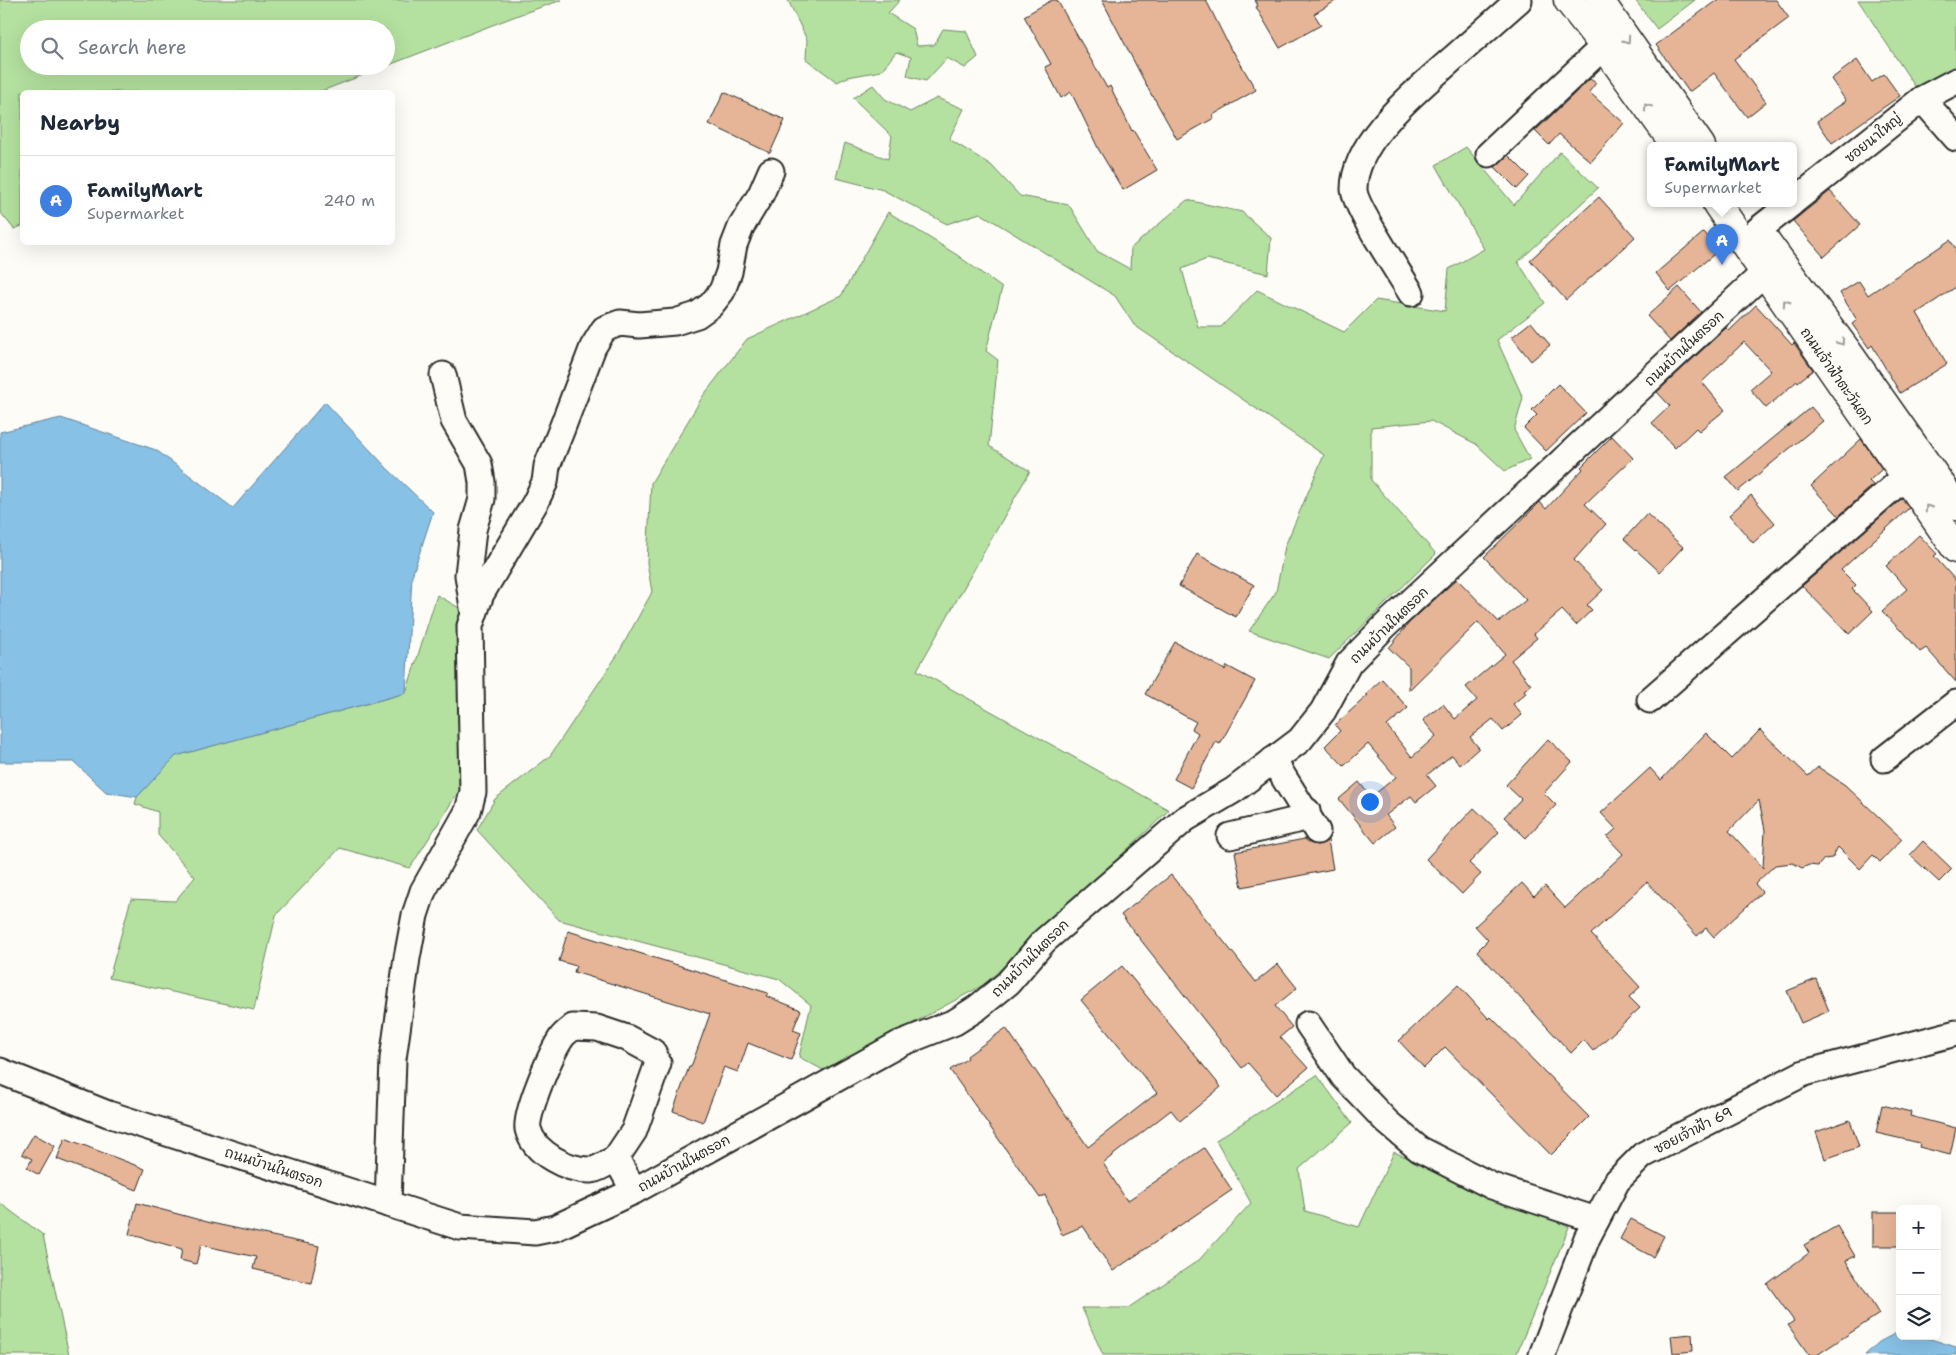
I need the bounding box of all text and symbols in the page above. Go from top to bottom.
search box [20,20,395,75]
icon: search [38,34,66,62]
one-way arrow [1621,34,1630,44]
text: Search here [78,35,187,60]
one-way arrow [1644,103,1653,112]
text: Nearby [40,109,120,137]
street label: ซอยนาใหญ่ [1841,109,1905,167]
popup [1647,142,1797,207]
text: FamilyMart [1664,152,1780,177]
text: Supermarket [1664,177,1762,198]
text: FamilyMart [87,178,203,203]
text: A [50,190,62,211]
text: 240 m [323,190,375,211]
text: Supermarket [87,203,184,224]
pin: A [1706,224,1738,265]
one-way arrow [1783,299,1792,309]
street label: ถนนบ้านในตรอก [1640,306,1728,390]
street label: ถนนเจ้าฟ้าตะวันตก [1797,324,1877,428]
one-way arrow [1835,336,1843,345]
one-way arrow [1925,505,1934,514]
street label: ถนนบ้านในตรอก [1346,583,1432,667]
your location [1357,789,1383,815]
street label: ถนนบ้านในตรอก [987,915,1073,1001]
street label: ซอยเจ้าฟ้า 69 [1651,1103,1735,1157]
street label: ถนนบ้านในตรอก [635,1130,733,1196]
street label: ถนนบ้านในตรอก [222,1143,326,1191]
map controls [1896,1205,1941,1340]
button: + [1896,1205,1941,1250]
button: − [1896,1250,1941,1295]
button: layers [1896,1295,1941,1340]

